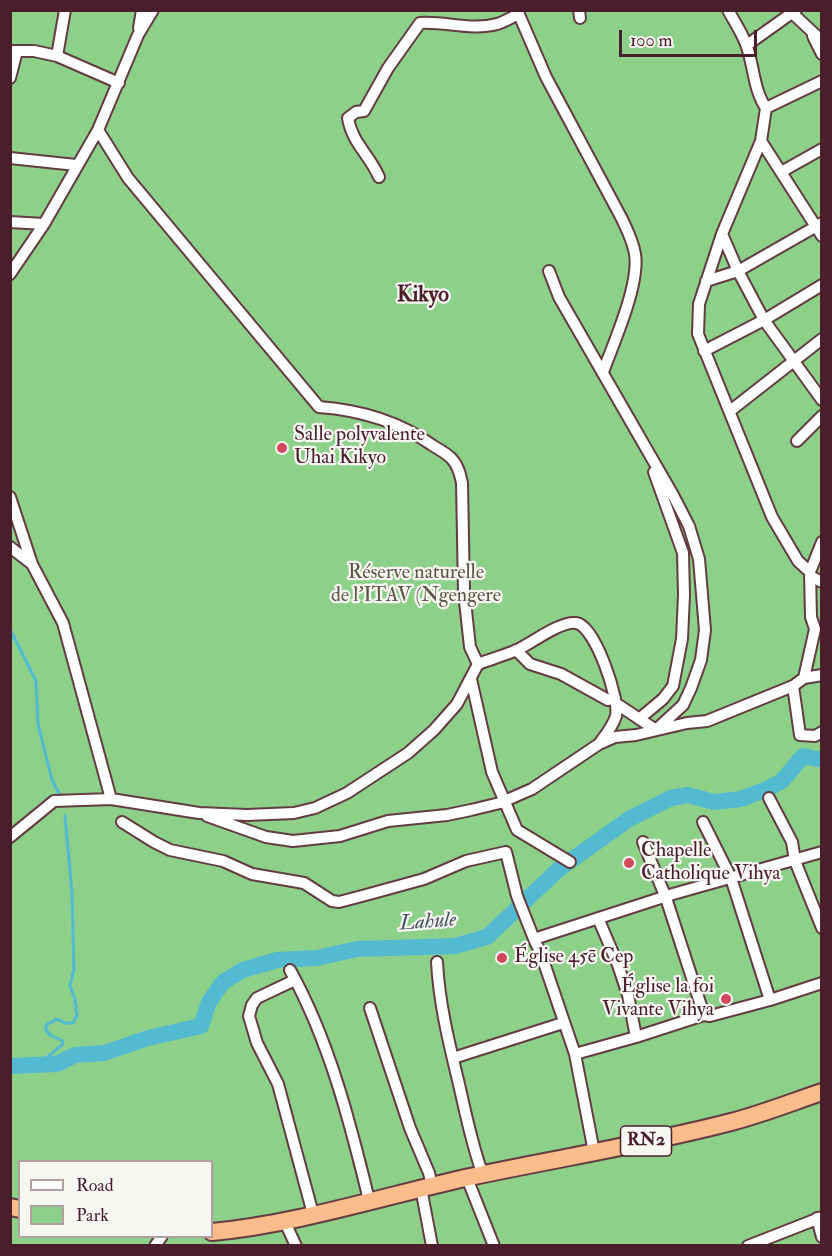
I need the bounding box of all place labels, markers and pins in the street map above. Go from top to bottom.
place label: Salle polyvalente Uhai Kikyo [294,424,425,471]
marker: Salle polyvalente Uhai Kikyo [275,441,289,455]
place label: Chapelle Catholique Vihya [641,840,781,887]
marker: Chapelle Catholique Vihya [622,856,636,870]
place label: Église 45ē Cep [514,946,633,970]
marker: Église 45ē Cep [495,951,509,965]
place label: Église la foi Vivante Vihya [602,976,714,1023]
marker: Église la foi Vivante Vihya [719,992,733,1006]

